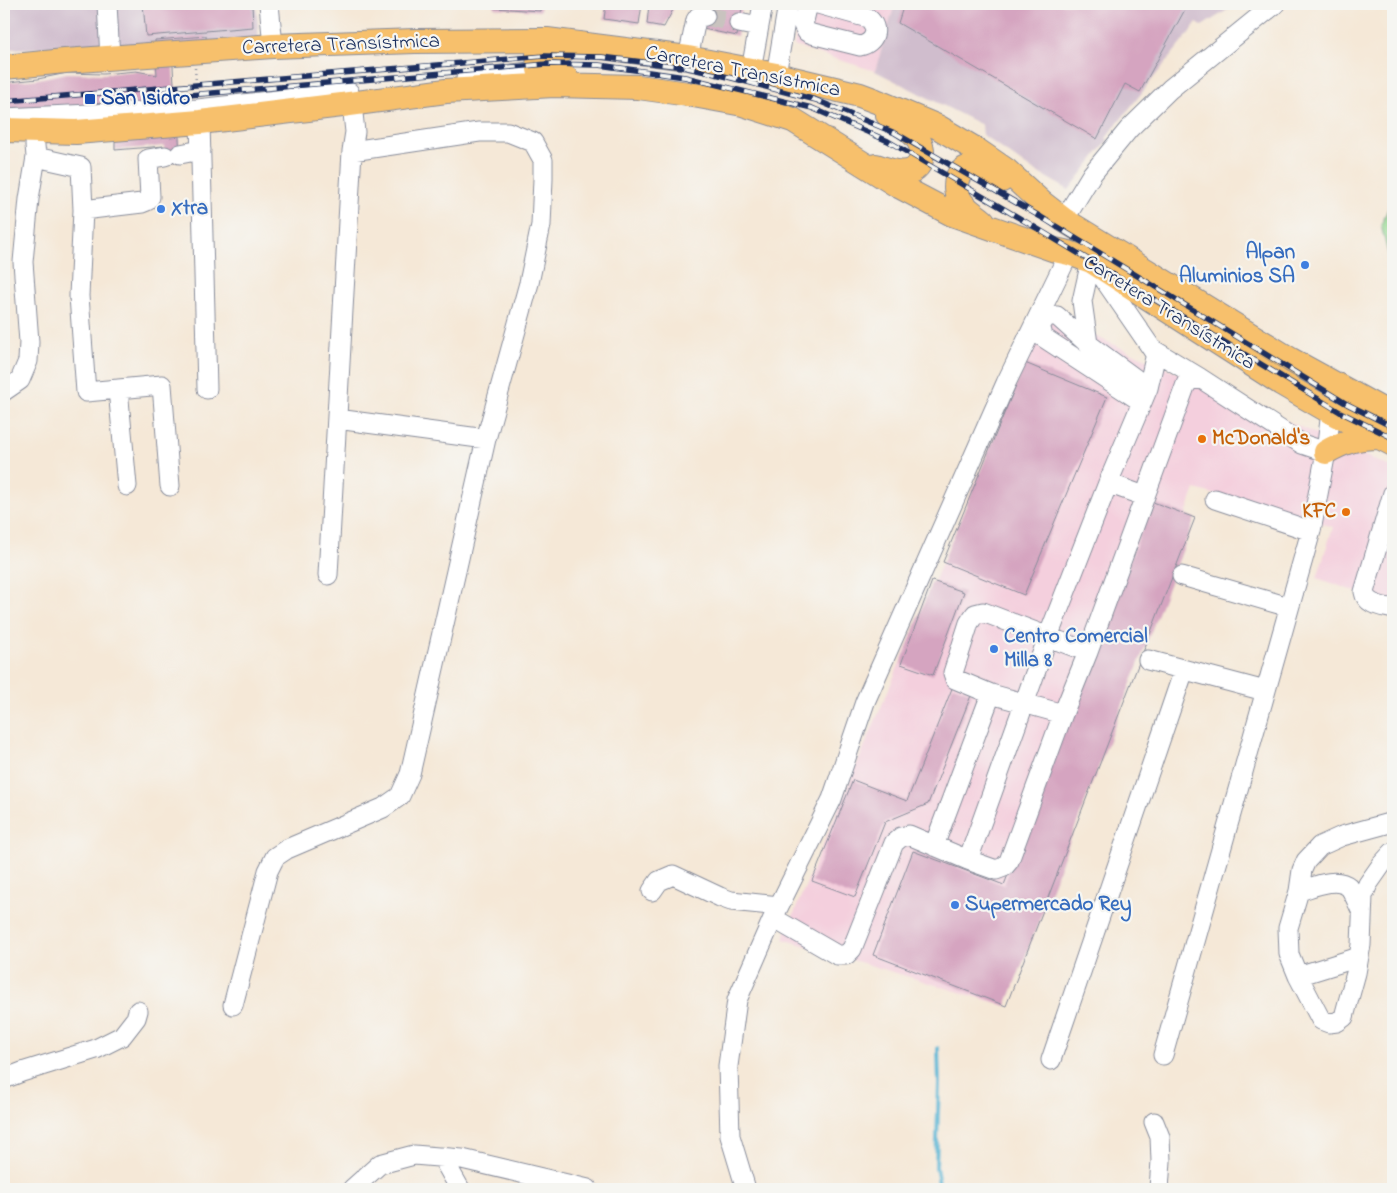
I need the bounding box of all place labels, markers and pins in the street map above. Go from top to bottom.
place label: San Isidro [101,84,190,114]
marker: San Isidro [83,92,97,106]
place label: Xtra [171,194,208,224]
marker: Xtra [155,203,167,215]
place label: Alpan Aluminios SA [1179,238,1295,292]
marker: Alpan Aluminios SA [1299,259,1311,271]
place label: McDonald's [1212,424,1311,454]
marker: McDonald's [1196,433,1208,445]
place label: KFC [1302,497,1336,527]
marker: KFC [1340,506,1352,518]
place label: Centro Comercial Milla 8 [1004,622,1148,676]
marker: Centro Comercial Milla 8 [988,643,1000,655]
place label: Supermercado Rey [965,890,1132,922]
marker: Supermercado Rey [949,899,961,911]

